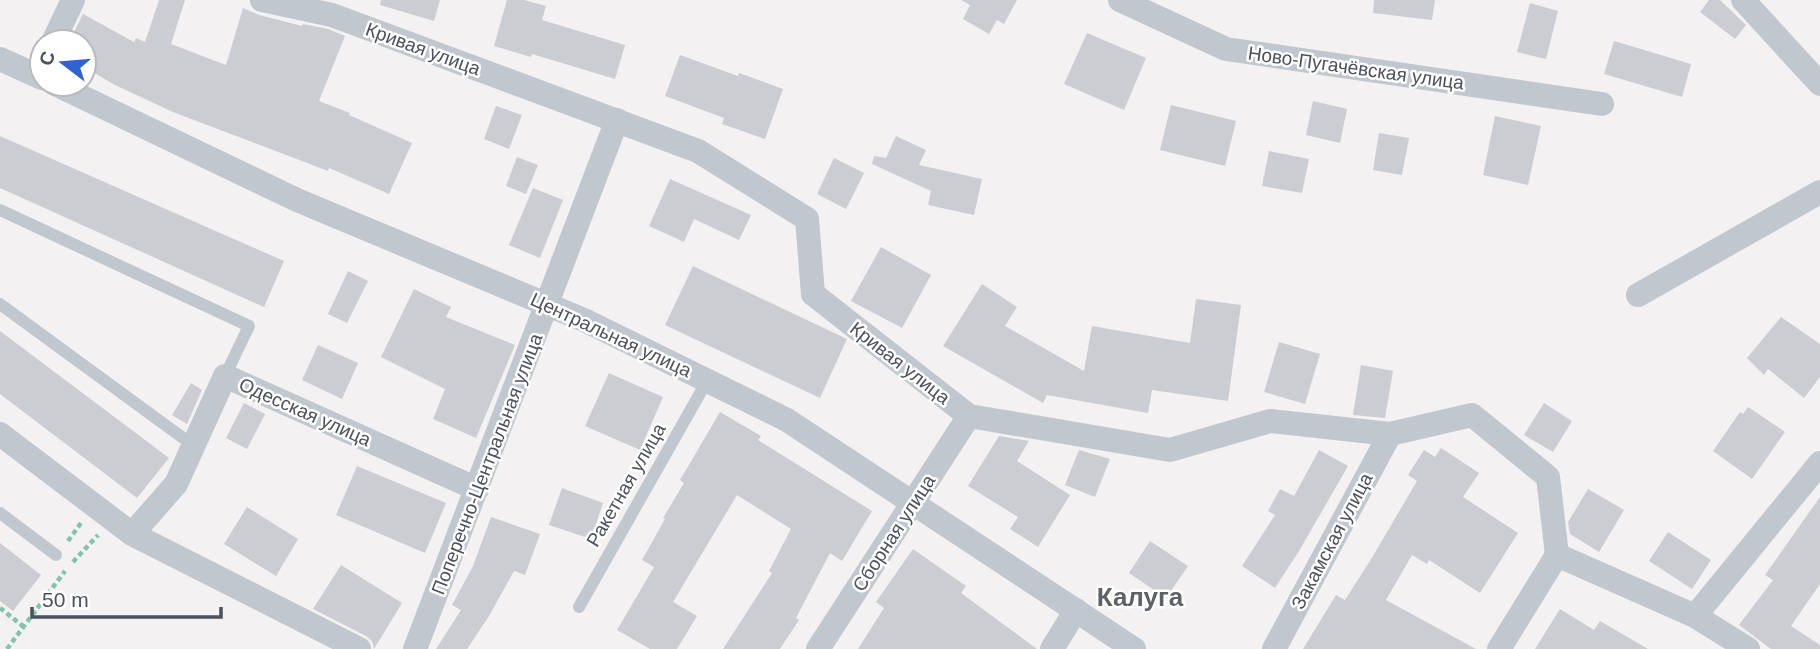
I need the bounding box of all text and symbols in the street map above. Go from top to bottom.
street label: Кривая улица [363,19,484,80]
north arrow [28,28,98,98]
street label: Ново-Пугачёвская улица [1247,42,1466,94]
text: С [35,49,59,68]
street label: Центральная улица [527,289,695,382]
street label: Кривая улица [846,318,954,409]
street label: Поперечно-Центральная улица [427,330,547,597]
street label: Одесская улица [236,374,375,451]
street label: Ракетная улица [582,419,670,550]
street label: Закамская улица [1287,469,1377,613]
street label: Сборная улица [849,470,940,595]
scale bar [32,576,220,620]
district label: Калуга [1097,582,1184,612]
text: 50 m [42,588,89,611]

